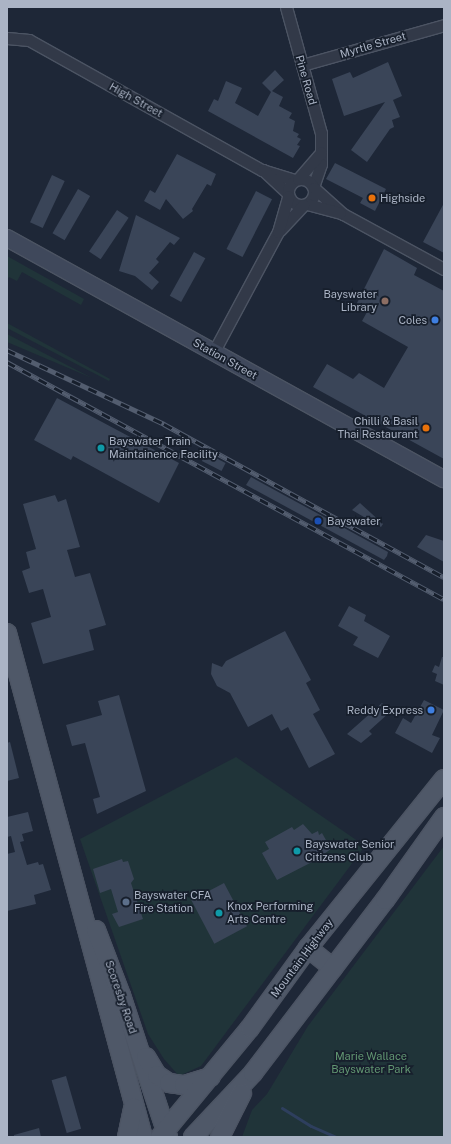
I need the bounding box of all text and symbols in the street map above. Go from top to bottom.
street label: Myrtle Street [338,29,408,61]
street label: Pine Road [293,54,319,106]
street label: High Street [107,80,165,120]
place label: Highside [380,191,425,205]
marker: Highside [367,193,377,203]
place label: Bayswater Library [323,288,377,314]
marker: Bayswater Library [380,296,390,306]
place label: Coles [398,313,427,327]
marker: Coles [430,315,440,325]
street label: Station Street [190,336,260,382]
place label: Chilli & Basil Thai Restaurant [337,415,418,441]
marker: Chilli & Basil Thai Restaurant [421,423,431,433]
place label: Bayswater Train Maintainence Facility [109,435,218,461]
marker: Bayswater Train Maintainence Facility [96,443,106,453]
place label: Bayswater [327,514,381,528]
marker: Bayswater [312,515,324,527]
place label: Reddy Express [347,703,423,717]
marker: Reddy Express [426,705,436,715]
place label: Bayswater Senior Citizens Club [305,838,394,864]
marker: Bayswater Senior Citizens Club [292,846,302,856]
place label: Bayswater CFA Fire Station [134,889,211,915]
marker: Bayswater CFA Fire Station [121,897,131,907]
place label: Knox Performing Arts Centre [227,900,313,926]
marker: Knox Performing Arts Centre [214,908,224,918]
street label: Mountain Highway [268,916,336,1000]
street label: Scoresby Road [102,959,140,1035]
park label: Marie Wallace Bayswater Park [331,1050,411,1076]

